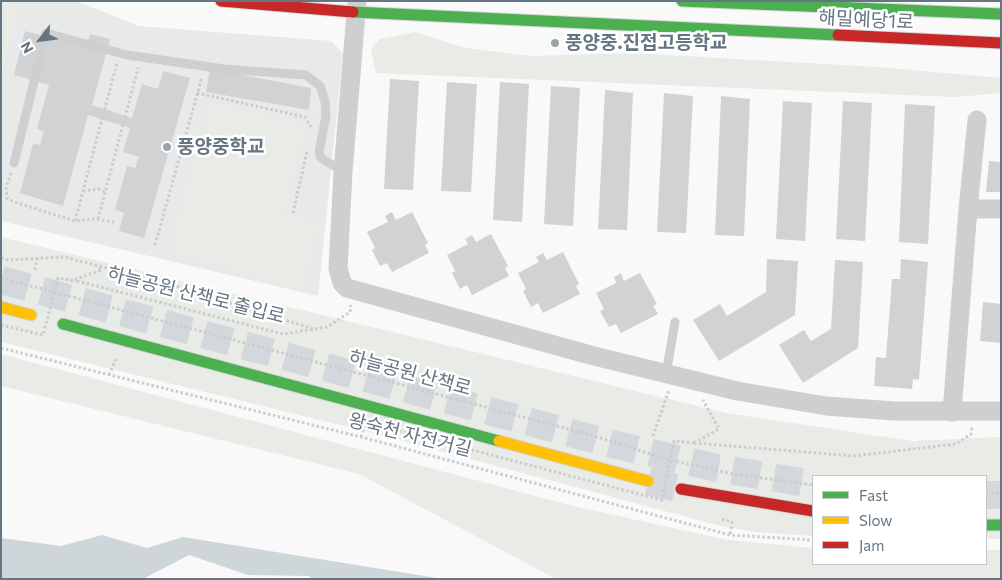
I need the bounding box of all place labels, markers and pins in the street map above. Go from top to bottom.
place label: 풍양중.진접고등학교 [565,32,727,54]
marker: 풍양중.진접고등학교 [549,37,561,49]
place label: 풍양중학교 [177,136,264,158]
marker: 풍양중학교 [161,141,173,153]

